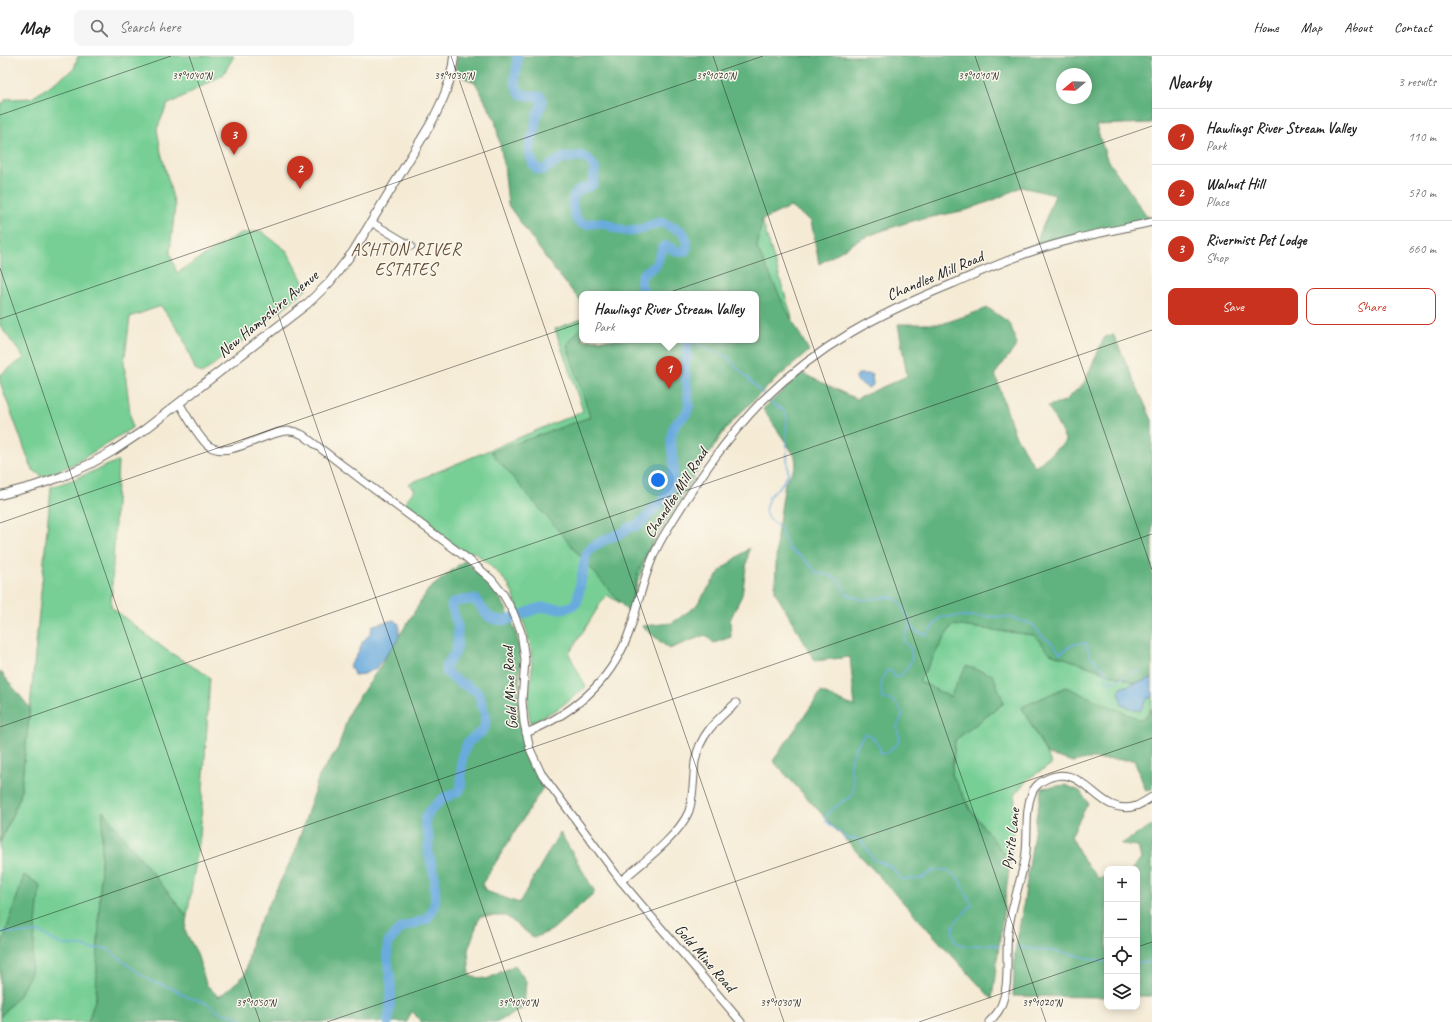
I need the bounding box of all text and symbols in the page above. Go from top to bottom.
search box [74,10,354,46]
text: Map [20,16,50,40]
icon: search [88,17,110,39]
text: Search here [120,18,181,37]
text: Home [1253,19,1279,36]
text: Map [1301,19,1322,36]
text: About [1344,19,1372,36]
text: Contact [1394,19,1432,36]
north arrow [1056,68,1092,104]
text: 39°10'40"N [172,69,214,82]
text: 39°10'30"N [434,69,476,82]
text: 39°10'20"N [696,69,738,82]
text: 39°10'10"N [958,69,1000,82]
text: Nearby [1168,72,1211,93]
text: 3 results [1398,74,1436,90]
text: Hawlings River Stream Valley [1206,119,1356,138]
pin: 3 [221,122,247,155]
text: 1 [1178,129,1184,145]
text: 110 m [1408,129,1436,145]
text: Park [1206,138,1227,154]
pin: 2 [287,156,313,189]
text: Walnut Hill [1206,175,1264,194]
text: 2 [1178,185,1184,201]
text: 570 m [1408,185,1436,201]
text: Place [1206,194,1229,210]
text: Rivermist Pet Lodge [1206,231,1307,250]
district label: ASHTON RIVER ESTATES [351,239,462,280]
text: 3 [1178,241,1184,257]
text: 660 m [1408,241,1436,257]
street label: Chandlee Mill Road [884,246,989,305]
text: Shop [1206,250,1228,266]
street label: New Hampshire Avenue [213,265,324,362]
button: Save [1168,288,1298,325]
button: Share [1306,288,1436,325]
popup [579,291,759,343]
text: Hawlings River Stream Valley [594,300,744,319]
text: Park [594,319,615,335]
pin: 1 [656,356,682,389]
street label: Chandlee Mill Road [640,442,714,542]
your location [648,470,668,490]
street label: Gold Mine Road [498,643,522,730]
street label: Pyrite Lane [997,805,1025,871]
map controls [1104,866,1140,1010]
button: + [1104,866,1140,902]
button: − [1104,902,1140,938]
street label: Gold Mine Road [670,920,742,998]
button: locate [1104,938,1140,974]
button: layers [1104,974,1140,1010]
text: 39°10'50"N [236,996,278,1009]
text: 39°10'40"N [498,996,540,1009]
text: 39°10'30"N [760,996,802,1009]
text: 39°10'20"N [1022,996,1064,1009]

